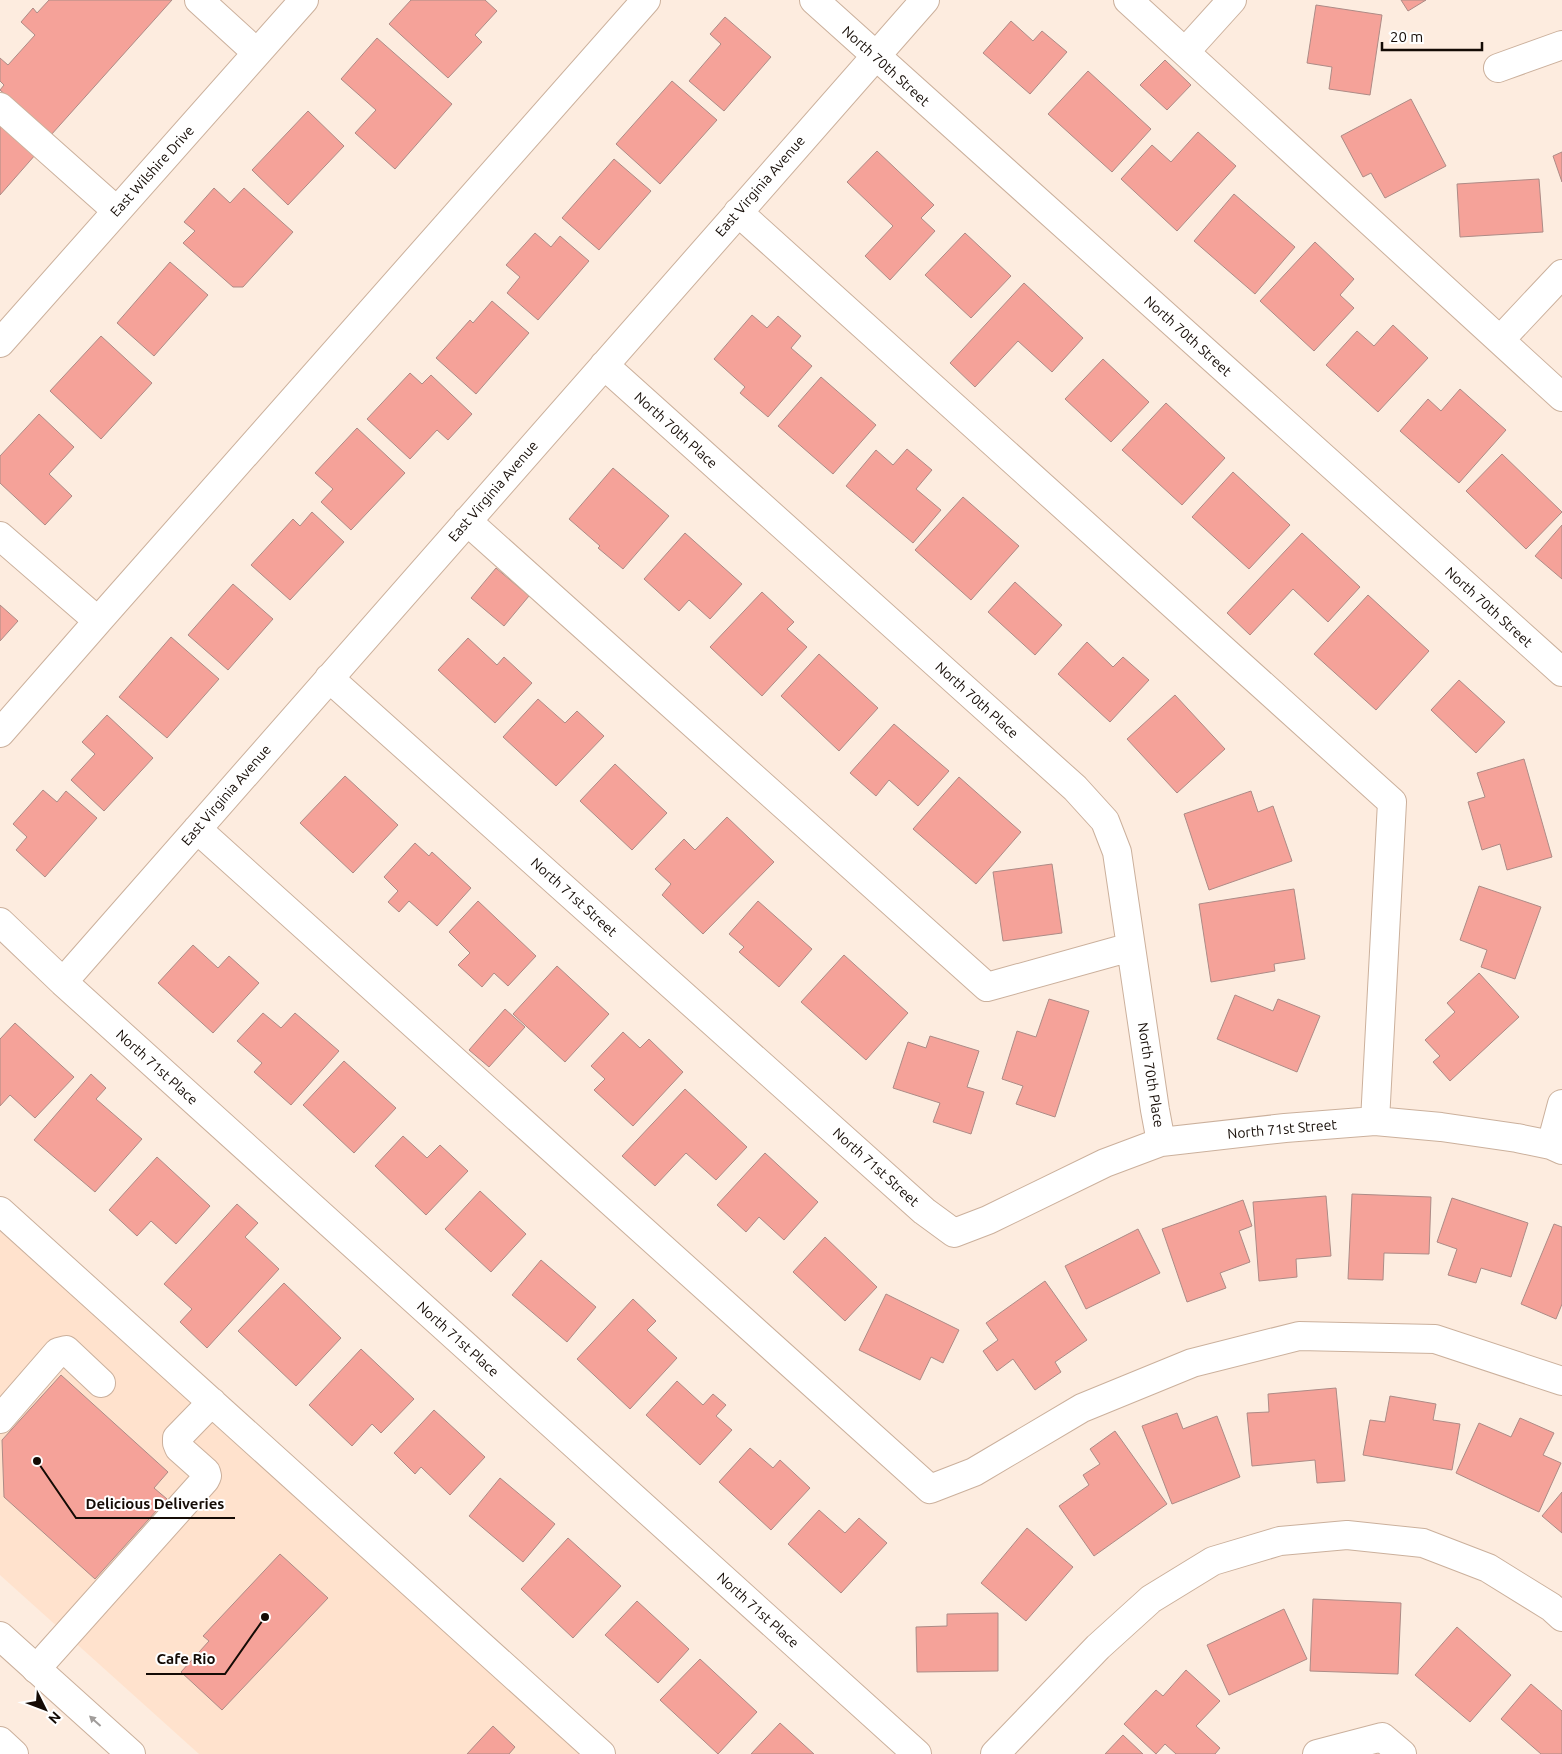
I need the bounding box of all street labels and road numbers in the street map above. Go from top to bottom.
street label: North 70th Street [839,23,933,110]
street label: East Wilshire Drive [107,122,197,220]
street label: East Virginia Avenue [712,132,808,240]
street label: North 70th Street [1141,293,1235,380]
street label: North 70th Place [631,389,721,471]
street label: East Virginia Avenue [445,437,541,545]
street label: North 70th Street [1442,564,1536,651]
street label: North 70th Place [932,659,1022,741]
street label: East Virginia Avenue [178,741,274,849]
street label: North 71st Street [528,854,621,940]
street label: North 70th Place [1135,1021,1167,1129]
street label: North 71st Place [113,1026,201,1108]
street label: North 71st Street [1227,1116,1338,1142]
street label: North 71st Street [830,1124,923,1210]
street label: North 71st Place [414,1298,502,1380]
street label: North 71st Place [714,1569,802,1651]

